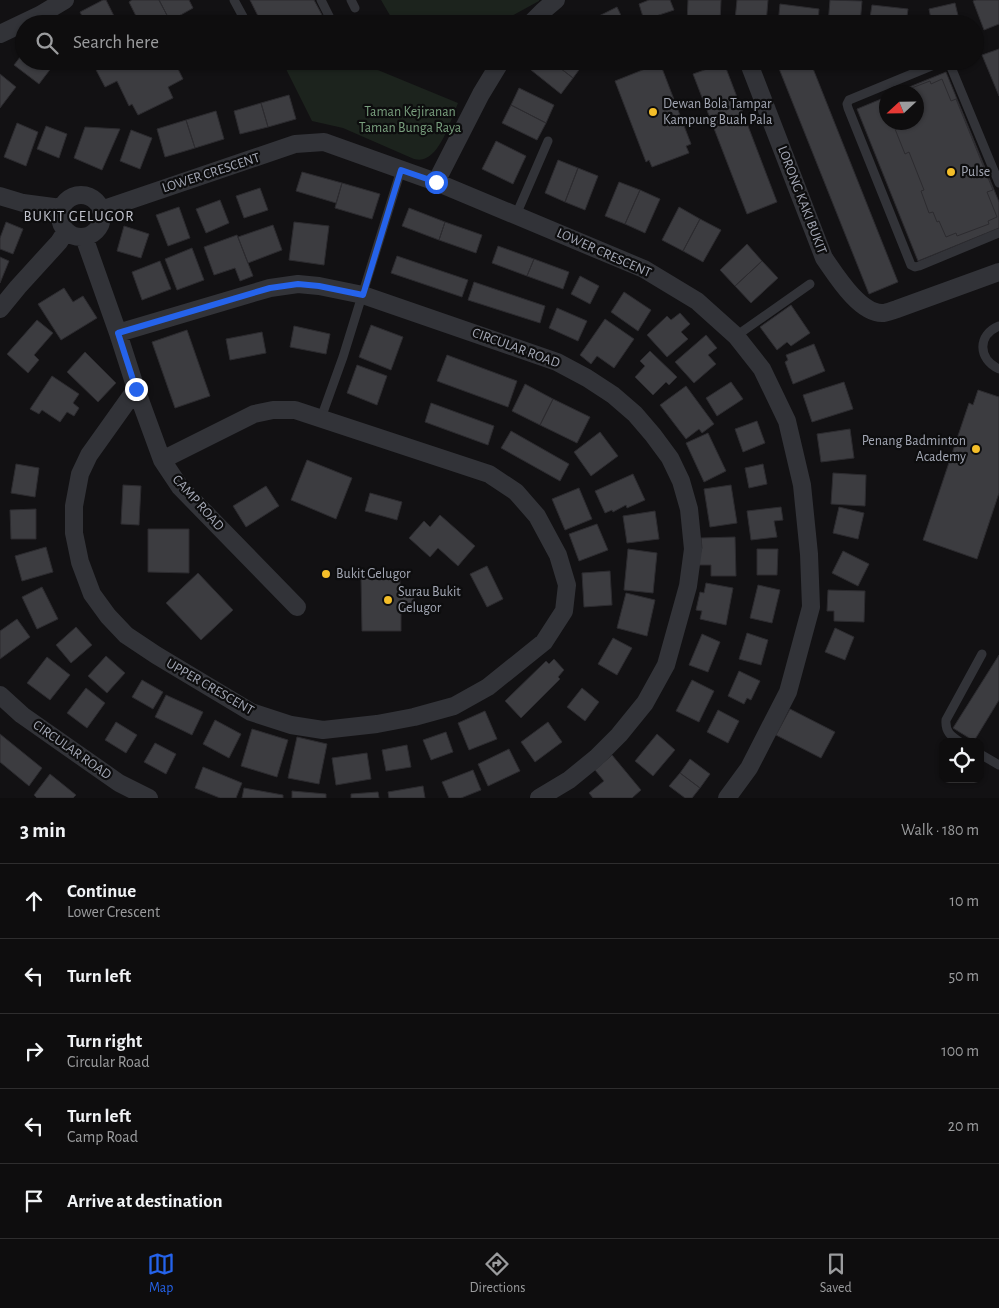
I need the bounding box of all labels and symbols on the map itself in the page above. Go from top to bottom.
north arrow [879,85,924,130]
place label: Dewan Bola Tampar Kampung Buah Pala [663,97,773,127]
park label: Taman Kejiranan Taman Bunga Raya [359,105,462,135]
marker: Dewan Bola Tampar Kampung Buah Pala [647,106,659,118]
street label: LORONG KAKI BUKIT [775,144,829,256]
street label: LOWER CRESCENT [160,151,262,195]
place label: Pulse [961,165,990,179]
marker: Pulse [945,166,957,178]
route start [425,171,448,194]
district label: BUKIT GELUGOR [23,209,135,224]
street label: LOWER CRESCENT [555,226,654,280]
street label: CIRCULAR ROAD [470,326,562,370]
route end [125,378,148,401]
place label: Penang Badminton Academy [862,434,966,464]
marker: Penang Badminton Academy [970,443,982,455]
street label: CAMP ROAD [170,473,226,533]
place label: Bukit Gelugor [336,567,411,581]
marker: Bukit Gelugor [320,568,332,580]
place label: Surau Bukit Gelugor [398,585,461,615]
marker: Surau Bukit Gelugor [382,594,394,606]
street label: UPPER CRESCENT [164,656,256,718]
street label: CIRCULAR ROAD [30,718,114,782]

